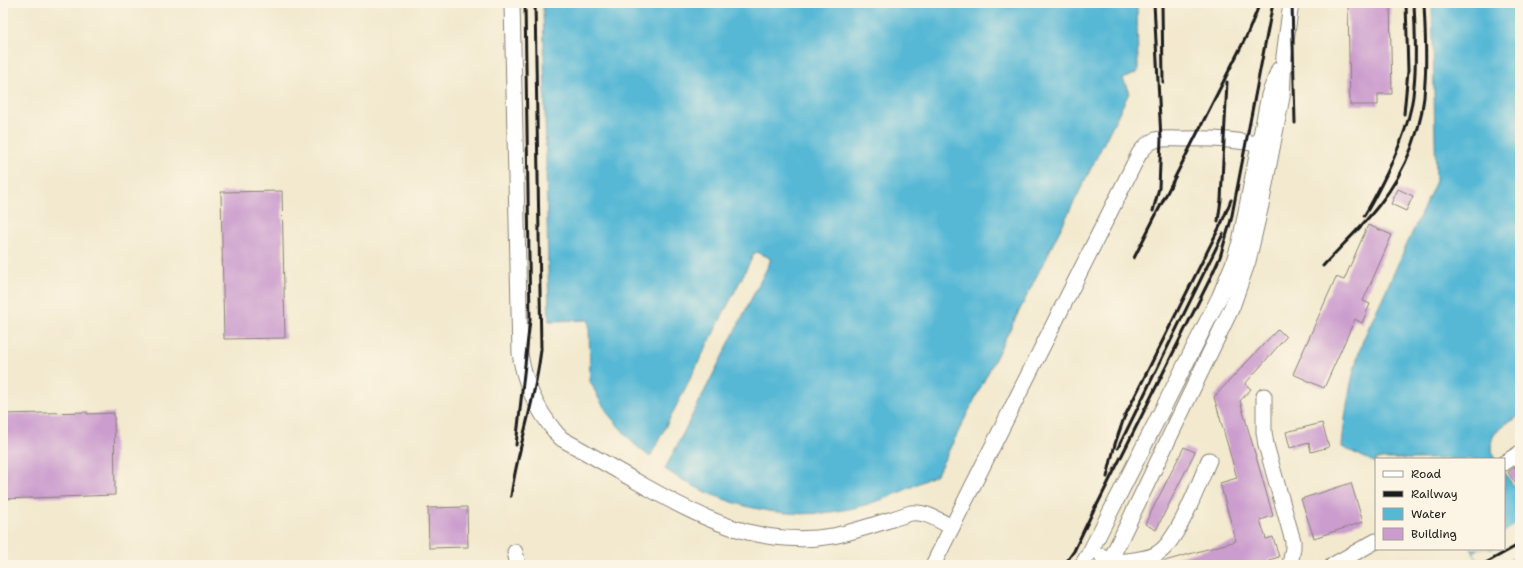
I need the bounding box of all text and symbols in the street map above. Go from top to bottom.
legend [1375,458,1505,550]
text: Road [1411,466,1442,482]
text: Railway [1411,486,1458,502]
text: Water [1411,506,1447,522]
text: Building [1411,526,1457,542]

